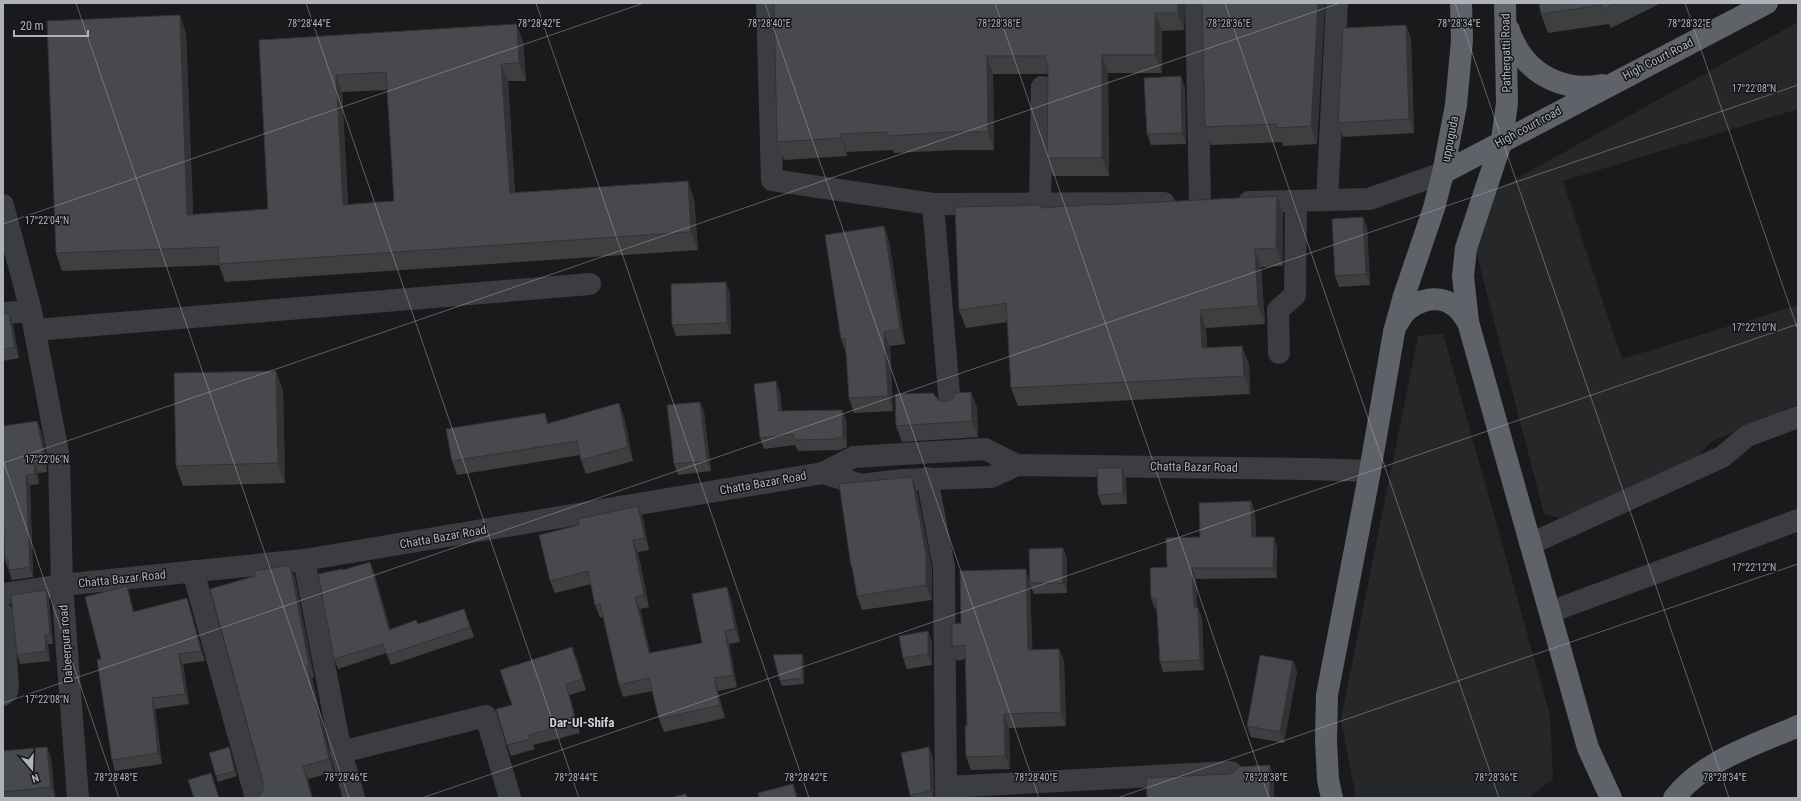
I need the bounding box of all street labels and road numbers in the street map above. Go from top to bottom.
street label: Pathergatti Road [1498,13,1514,93]
street label: High Court Road [1620,35,1696,83]
street label: High court road [1492,104,1564,150]
street label: uppuguda [1439,114,1461,163]
street label: Chatta Bazar Road [1150,459,1238,475]
street label: Chatta Bazar Road [719,468,807,498]
street label: Chatta Bazar Road [399,522,487,552]
street label: Chatta Bazar Road [78,567,166,591]
street label: Dabeerpura road [56,604,76,684]

